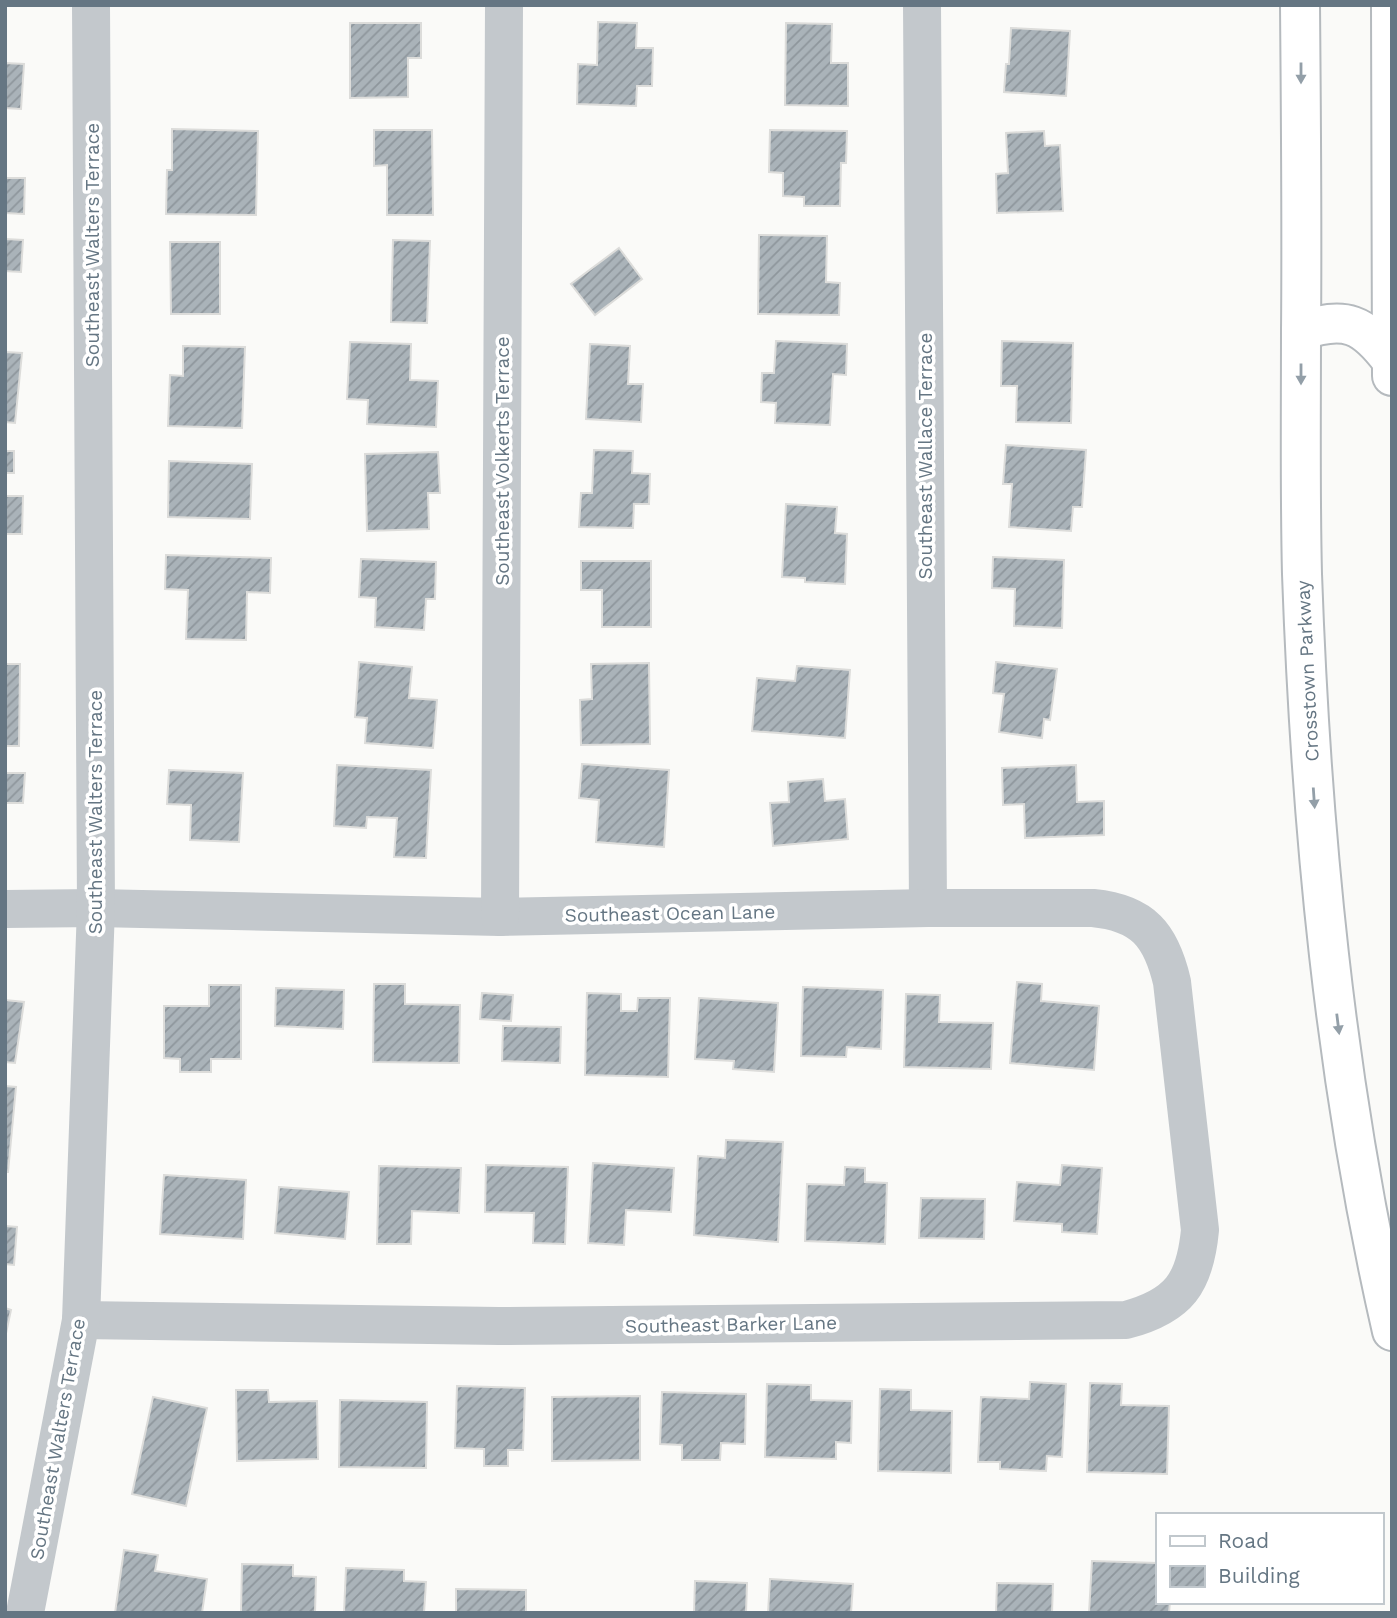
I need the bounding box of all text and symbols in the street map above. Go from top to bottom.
one-way arrow [1295,63,1307,85]
street label: Southeast Walters Terrace [81,123,104,367]
street label: Southeast Wallace Terrace [914,333,937,579]
street label: Southeast Volkerts Terrace [491,336,514,586]
one-way arrow [1295,364,1307,386]
street label: Crosstown Parkway [1291,579,1324,762]
street label: Southeast Walters Terrace [84,690,107,934]
one-way arrow [1309,787,1320,809]
street label: Southeast Ocean Lane [564,900,776,927]
one-way arrow [1333,1013,1344,1035]
street label: Southeast Barker Lane [625,1311,837,1338]
street label: Southeast Walters Terrace [25,1317,90,1562]
legend [1156,1513,1383,1604]
text: Road [1218,1528,1269,1553]
text: Building [1218,1563,1300,1588]

